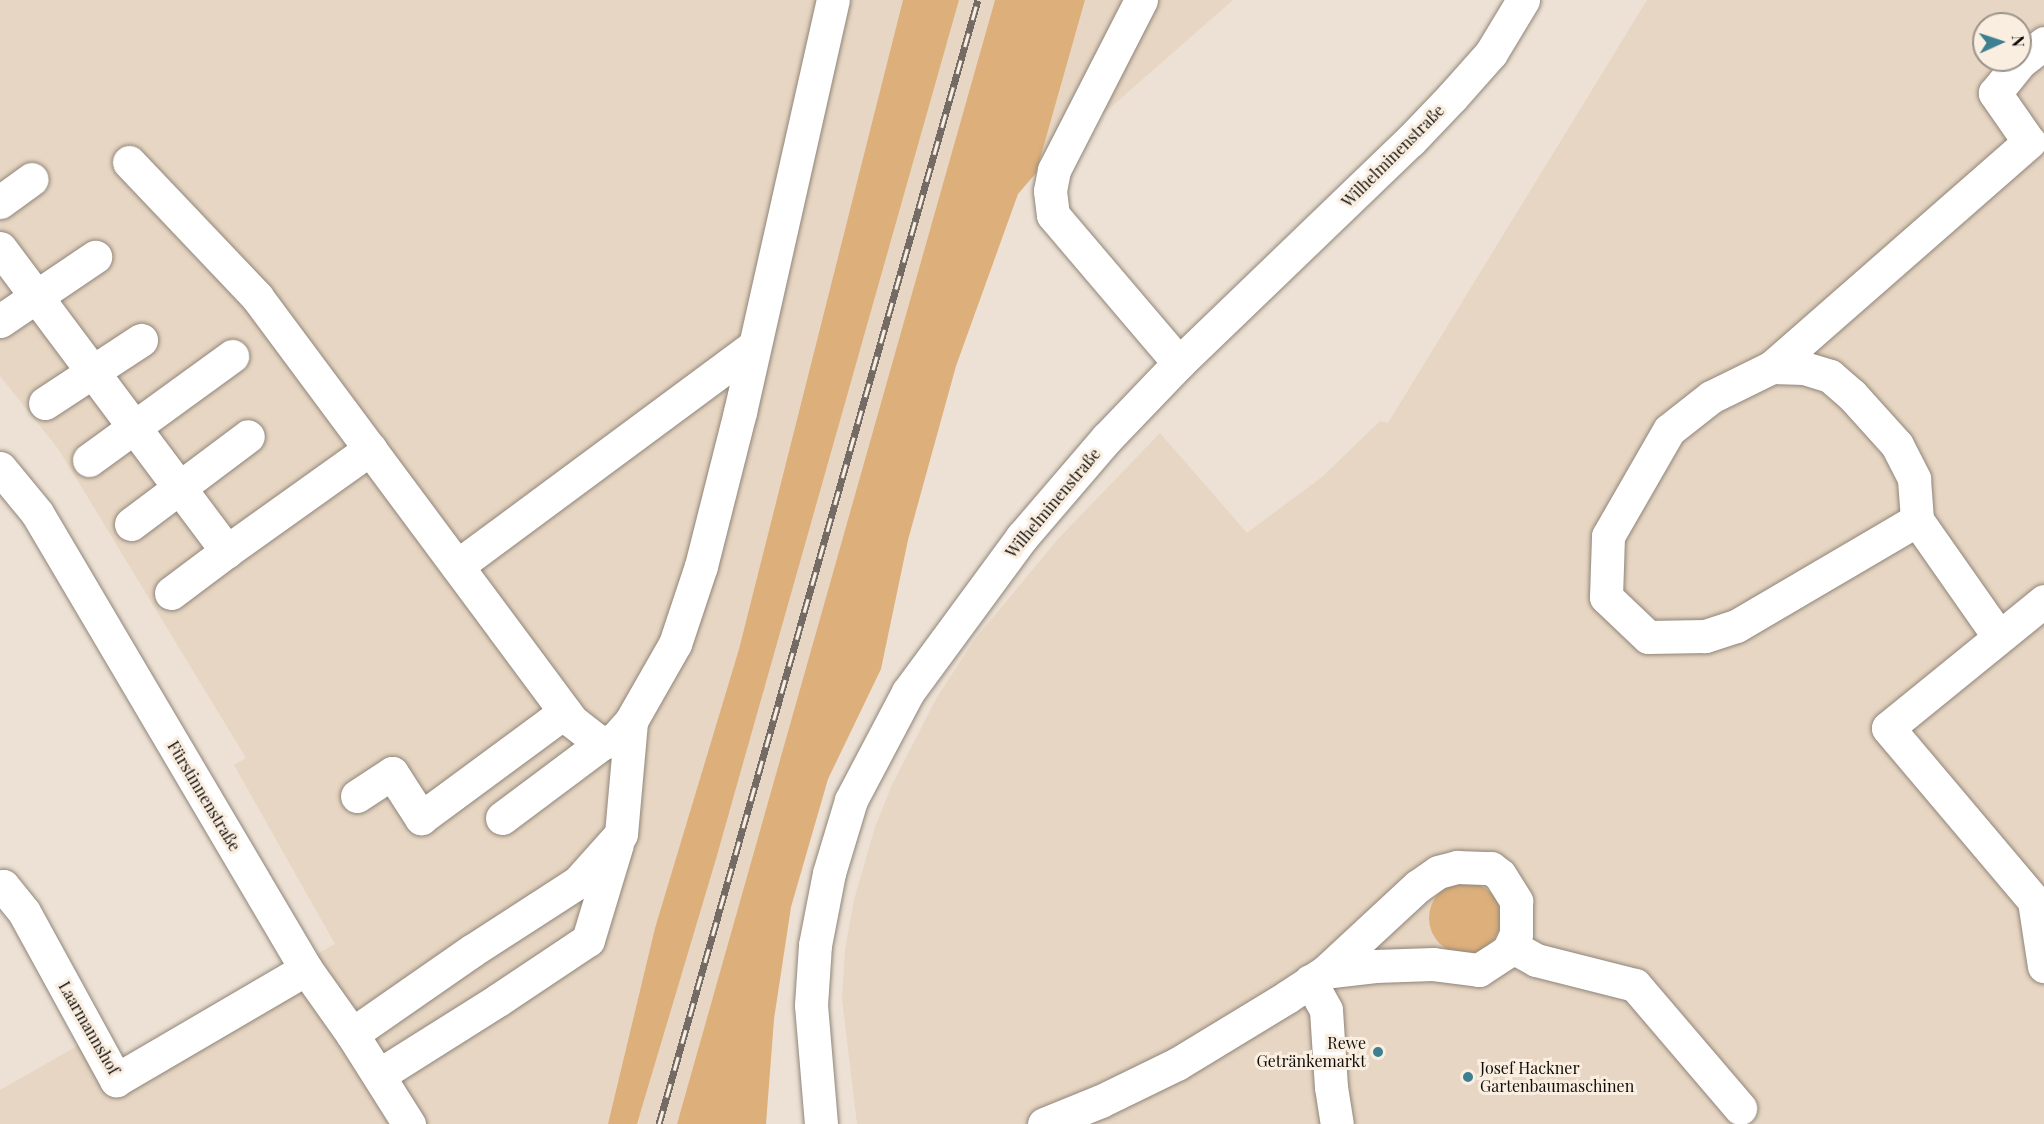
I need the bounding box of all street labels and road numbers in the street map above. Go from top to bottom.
street label: Wilhelminenstraße [1338,101,1448,211]
street label: Wilhelminenstraße [1002,444,1104,562]
street label: Fürstinnenstraße [164,737,244,855]
street label: Laarmannshof [55,978,123,1078]

